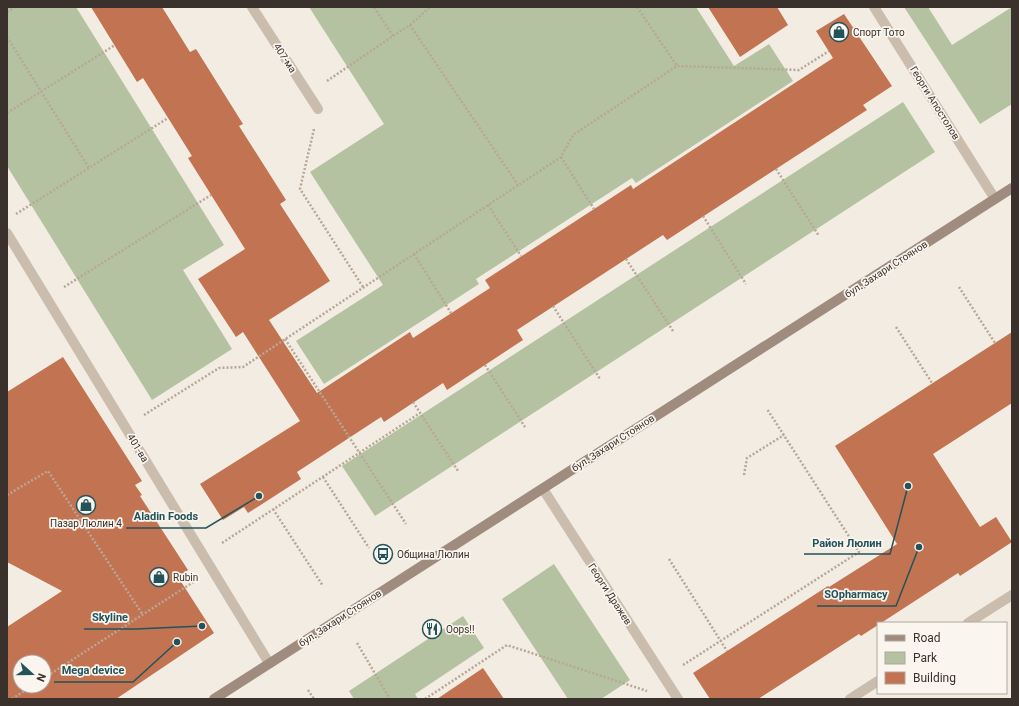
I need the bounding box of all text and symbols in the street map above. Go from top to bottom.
shop icon: Спорт Тото [828,21,850,43]
place label: Спорт Тото [853,27,905,38]
street label: 407-ма [272,41,298,75]
street label: Георги Апостолов [908,64,962,142]
street label: бул. Захари Стоянов [843,238,930,300]
street label: бул. Захари Стоянов [570,412,657,474]
street label: 401-ва [125,432,151,464]
shop icon: Пазар Люлин 4 [75,494,97,516]
callout: Aladin Foods [126,505,206,528]
text: Aladin Foods [134,510,199,523]
place label: Пазар Люлин 4 [50,518,122,529]
callout: Район Люлин [804,531,890,554]
text: Район Люлин [812,537,882,550]
bus stop icon: Община Люлин [372,543,394,565]
place label: Община Люлин [397,549,470,560]
street label: Георги Дражев [586,561,634,627]
shop icon: Rubin [148,566,170,588]
place label: Rubin [173,572,198,583]
callout: SOpharmacy [817,583,896,606]
street label: бул. Захари Стоянов [297,587,384,649]
text: SOpharmacy [824,588,888,601]
callout: Skyline [84,606,136,629]
text: Skyline [92,611,128,624]
restaurant icon: Oops!! [421,618,443,640]
legend [877,622,1007,694]
place label: Oops!! [446,624,475,635]
text: Road [913,631,941,645]
text: Park [913,651,938,665]
north arrow [12,654,52,694]
callout: Mega device [54,659,133,682]
text: Mega device [62,664,124,677]
text: N [33,671,48,684]
text: Building [913,671,956,685]

